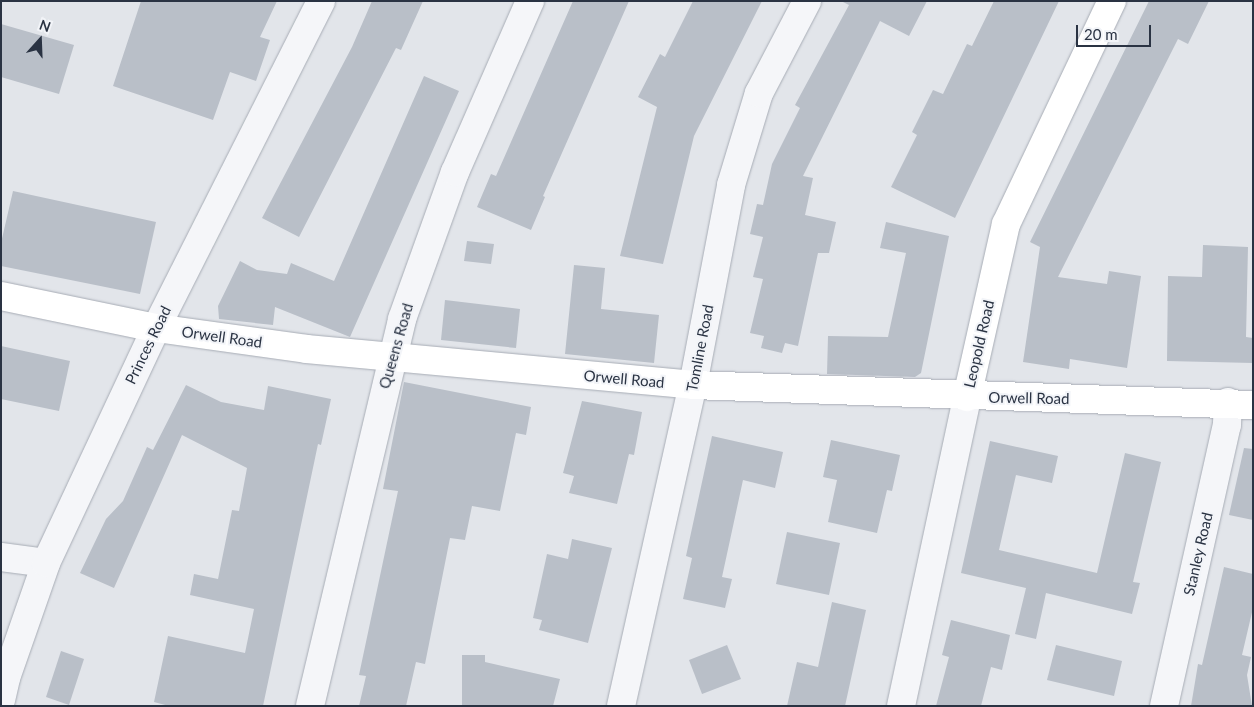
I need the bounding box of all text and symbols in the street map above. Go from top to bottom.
north arrow [15,15,65,65]
scale bar [1079,15,1154,47]
text: N [37,16,53,35]
text: 20 m [1084,25,1118,43]
street label: Leopold Road [960,298,998,390]
street label: Queens Road [375,301,417,391]
street label: Princes Road [121,303,175,387]
street label: Tomline Road [683,303,717,393]
street label: Orwell Road [181,322,263,352]
street label: Orwell Road [583,366,665,392]
street label: Orwell Road [988,388,1070,408]
street label: Stanley Road [1180,511,1216,597]

